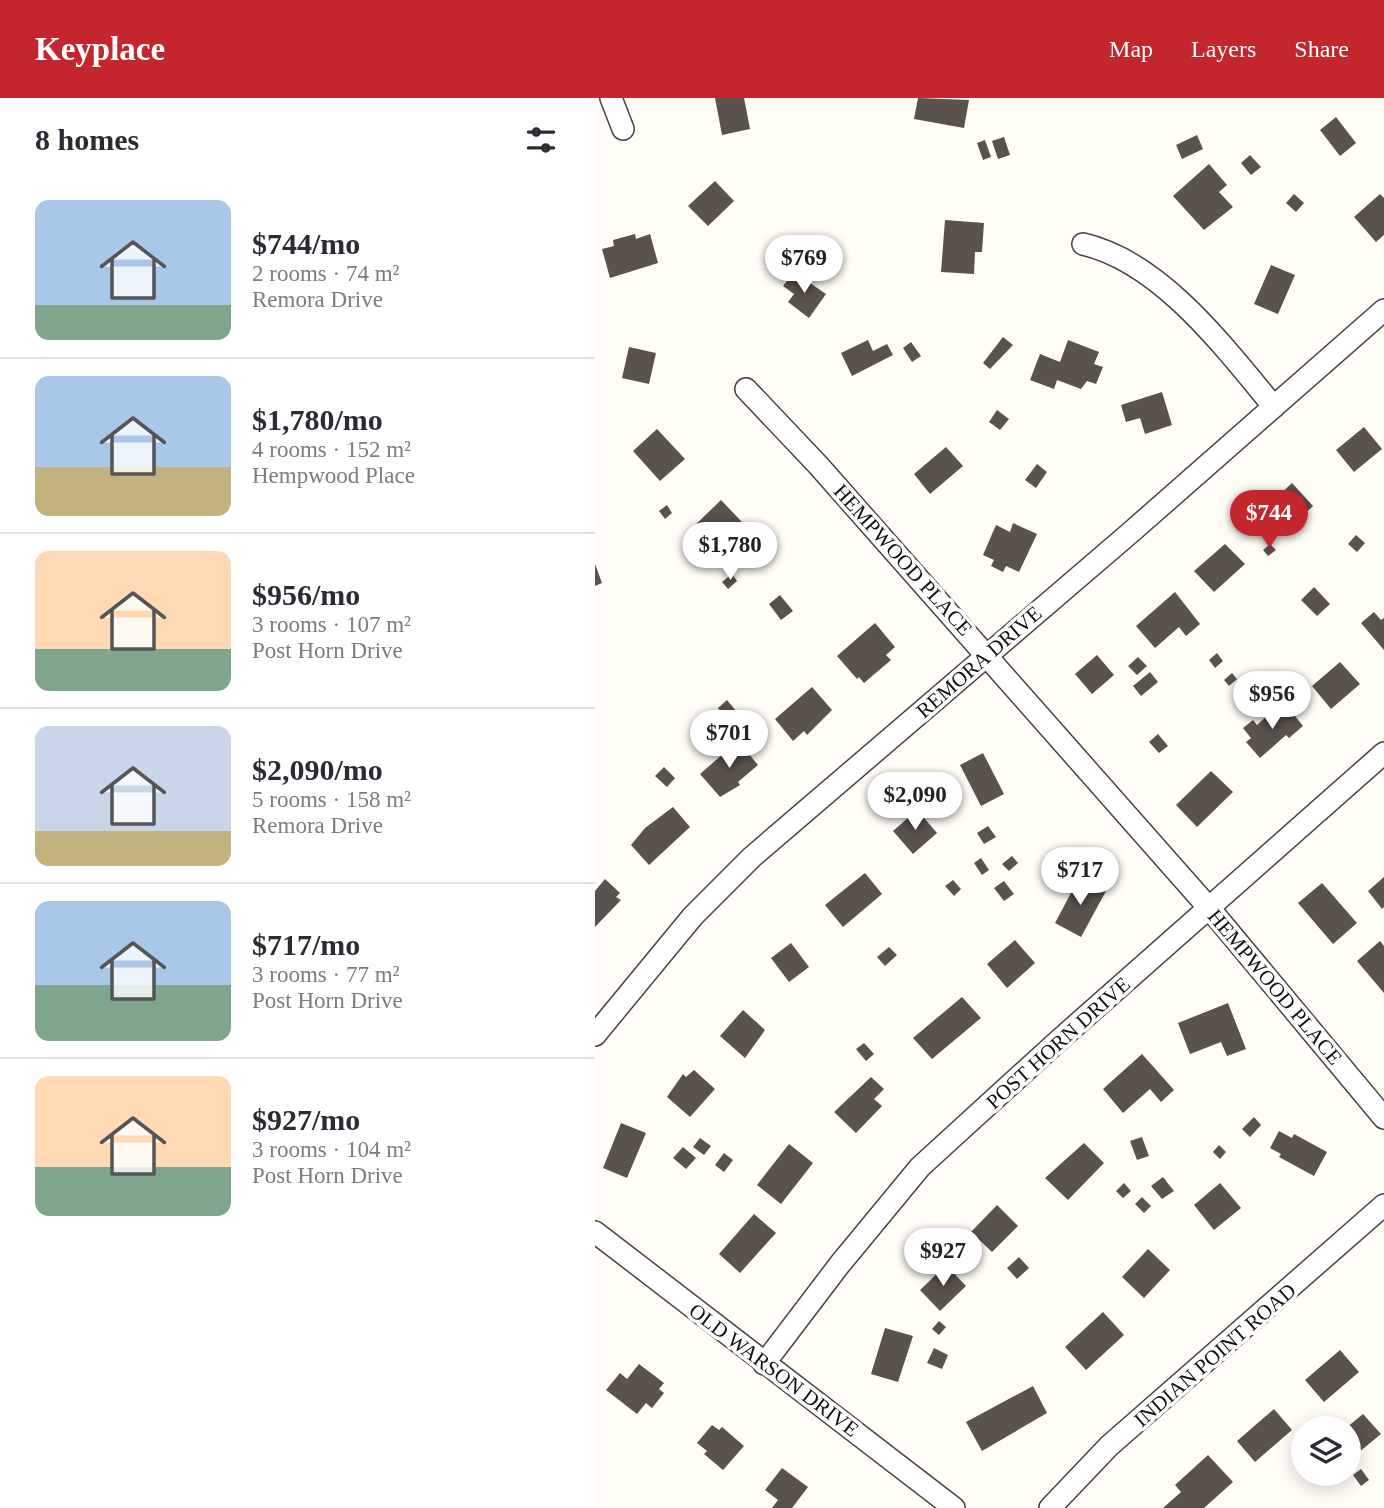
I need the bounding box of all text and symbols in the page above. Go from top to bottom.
text: Keyplace [35,31,165,67]
text: Map [1109,36,1153,62]
text: Layers [1191,36,1256,62]
text: Share [1294,36,1349,62]
icon: filters [522,121,560,159]
text: 8 homes [35,123,139,156]
text: $744/mo [252,227,360,260]
icon: home [91,228,175,312]
pin: $769 [763,236,845,295]
text: $769 [781,245,827,270]
text: 2 rooms · 74 m² [252,261,399,286]
text: Remora Drive [252,287,383,312]
text: $1,780/mo [252,403,383,436]
icon: home [91,404,175,488]
text: 4 rooms · 152 m² [252,437,411,462]
text: Hempwood Place [252,463,415,488]
street label: HEMPWOOD PLACE [829,479,977,641]
pin: $744 [1228,490,1310,550]
text: $744 [1246,500,1292,525]
pin: $1,780 [673,522,787,582]
text: $1,780 [698,532,762,557]
text: $956/mo [252,578,360,611]
icon: home [91,579,175,663]
street label: REMORA DRIVE [911,601,1047,723]
text: 3 rooms · 107 m² [252,612,411,637]
text: Post Horn Drive [252,638,403,663]
pin: $956 [1231,672,1313,731]
text: $956 [1249,681,1295,706]
pin: $701 [688,710,770,770]
text: $701 [706,720,752,745]
text: $2,090/mo [252,753,383,786]
icon: home [91,754,175,838]
pin: $2,090 [858,772,972,832]
text: $2,090 [883,782,947,807]
text: 5 rooms · 158 m² [252,787,411,812]
text: Remora Drive [252,813,383,838]
pin: $717 [1039,848,1121,907]
text: $717 [1057,857,1103,882]
street label: HEMPWOOD PLACE [1203,904,1347,1070]
text: $717/mo [252,928,360,961]
icon: home [91,929,175,1013]
text: 3 rooms · 77 m² [252,962,399,987]
street label: POST HORN DRIVE [981,972,1135,1114]
text: Post Horn Drive [252,988,403,1013]
text: $927/mo [252,1103,360,1136]
icon: home [91,1104,175,1188]
text: 3 rooms · 104 m² [252,1137,411,1162]
text: Post Horn Drive [252,1163,403,1188]
pin: $927 [902,1228,984,1288]
text: $927 [920,1238,966,1263]
street label: INDIAN POINT ROAD [1129,1278,1301,1432]
street label: OLD WARSON DRIVE [684,1298,864,1442]
map controls [1291,1416,1361,1486]
button: layers [1291,1416,1361,1486]

